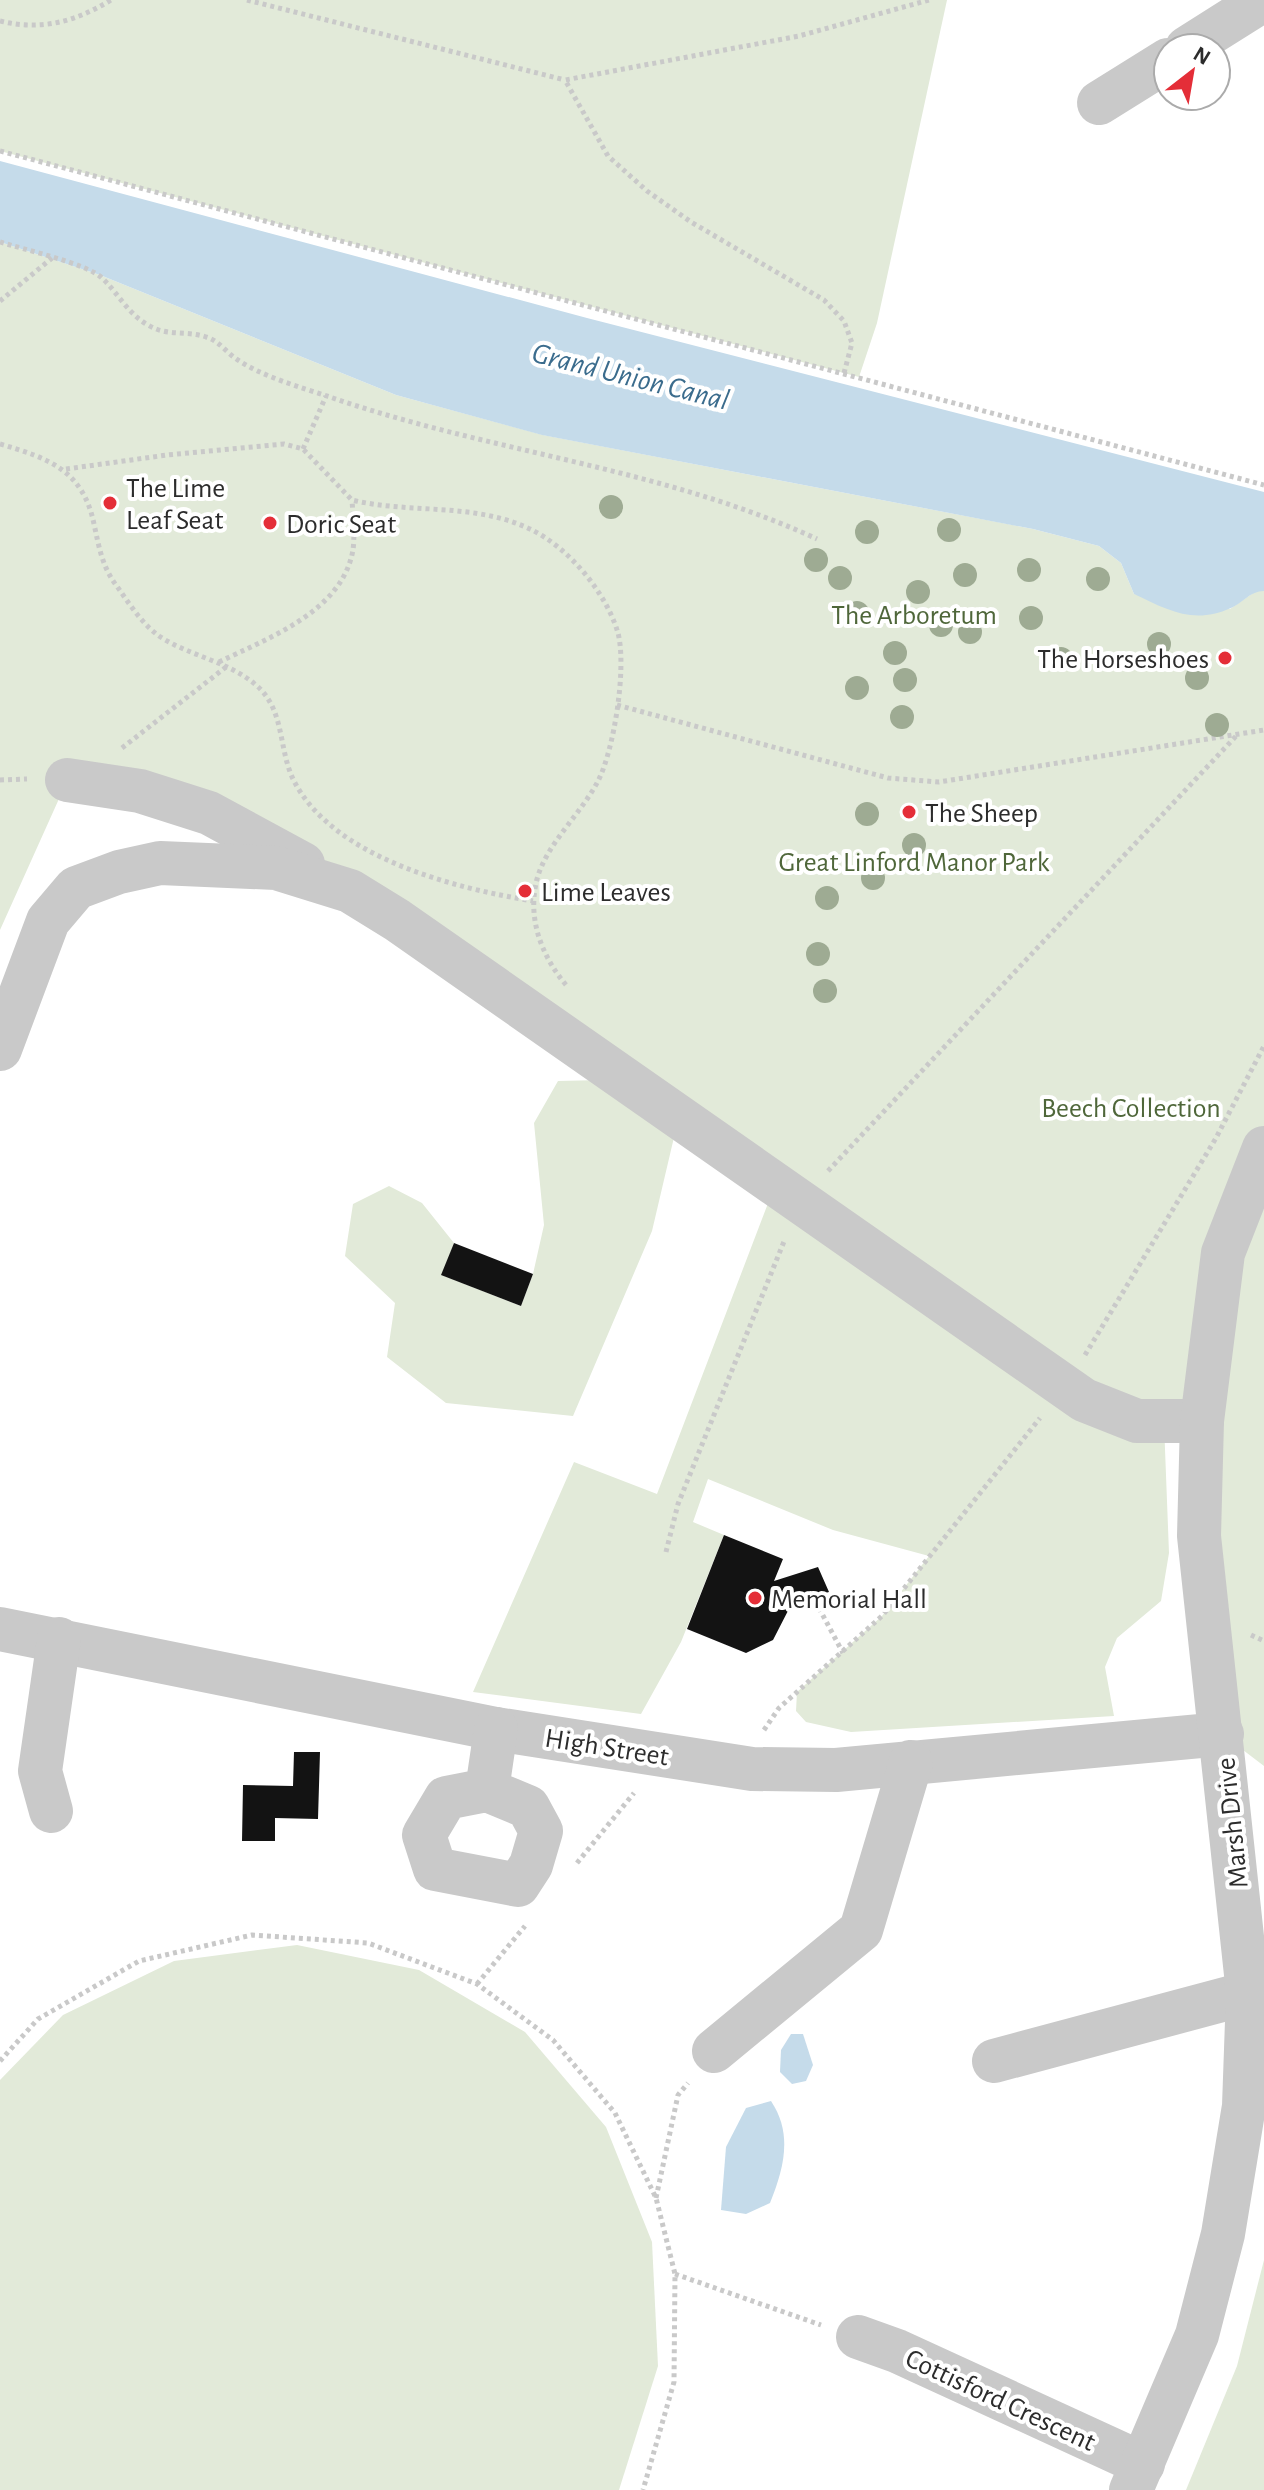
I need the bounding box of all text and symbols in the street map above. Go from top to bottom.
north arrow [1152,32,1232,112]
text: N [1190,42,1214,69]
water label: Grand Union Canal [529,338,732,416]
place label: The Lime Leaf Seat [126,475,225,535]
marker: The Lime Leaf Seat [101,494,119,512]
place label: Doric Seat [286,511,396,539]
marker: Doric Seat [261,514,279,532]
park label: The Arboretum [831,602,997,630]
place label: The Horseshoes [1037,646,1209,674]
marker: The Horseshoes [1216,649,1234,667]
place label: The Sheep [925,800,1038,828]
marker: The Sheep [900,803,918,821]
park label: Great Linford Manor Park [778,849,1050,877]
place label: Lime Leaves [541,879,671,907]
marker: Lime Leaves [516,882,534,900]
park label: Beech Collection [1041,1095,1221,1123]
place label: Memorial Hall [771,1586,927,1614]
marker: Memorial Hall [746,1589,764,1607]
street label: High Street [543,1724,670,1772]
street label: Marsh Drive [1212,1756,1254,1890]
street label: Cottisford Crescent [901,2345,1099,2457]

